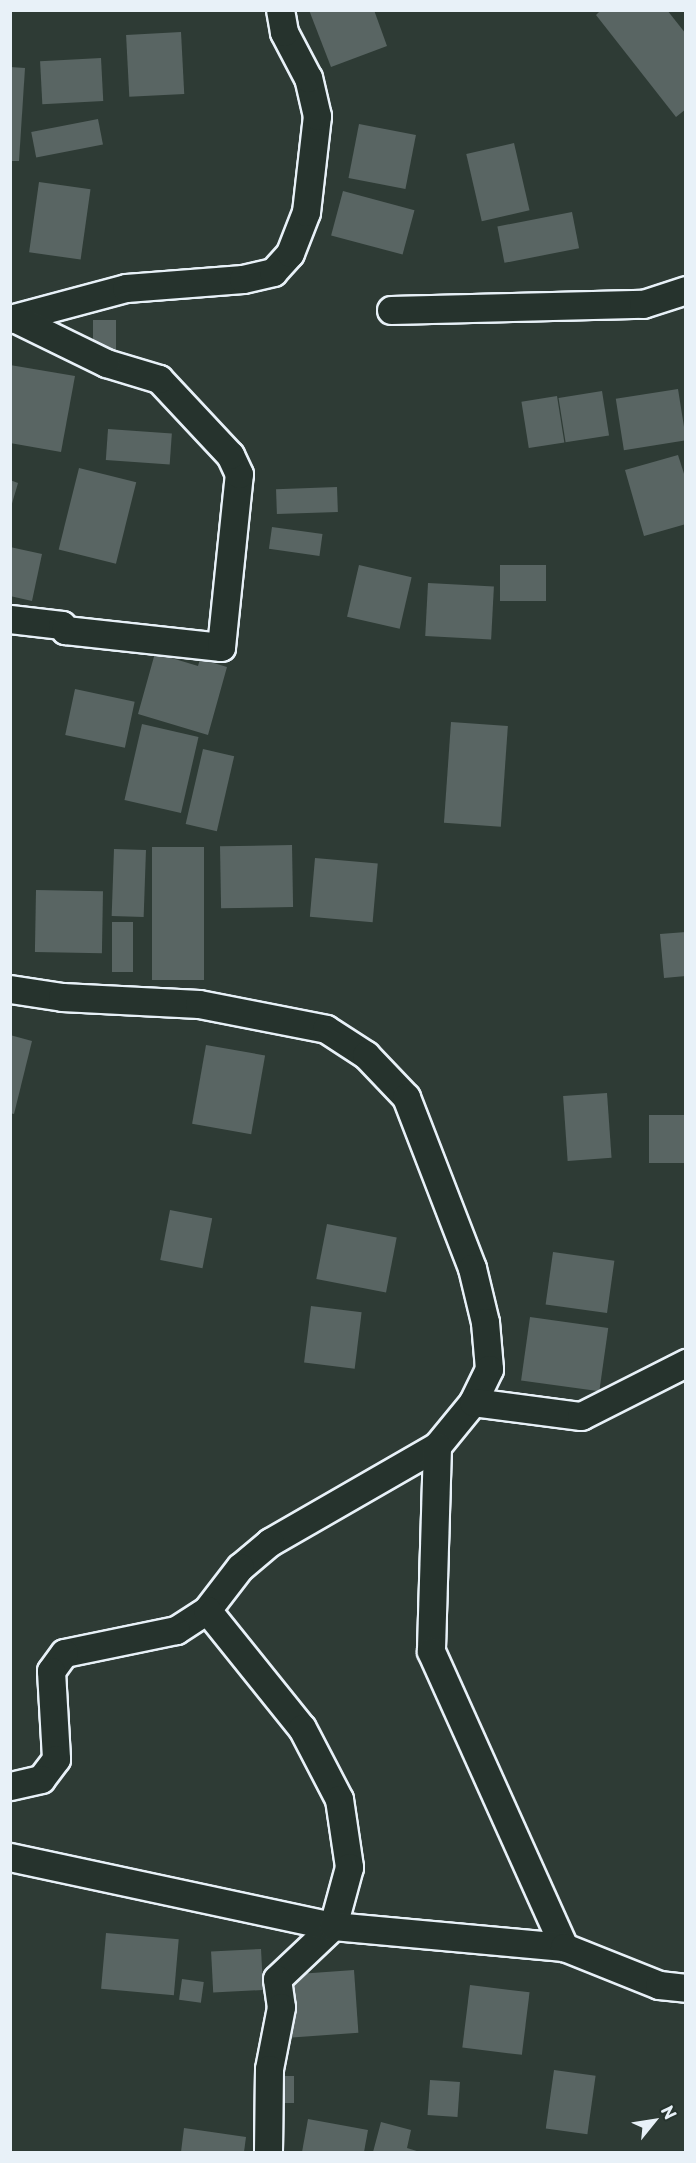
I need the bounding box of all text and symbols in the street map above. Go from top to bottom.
north arrow [624,2091,684,2151]
text: N [656,2101,683,2123]

